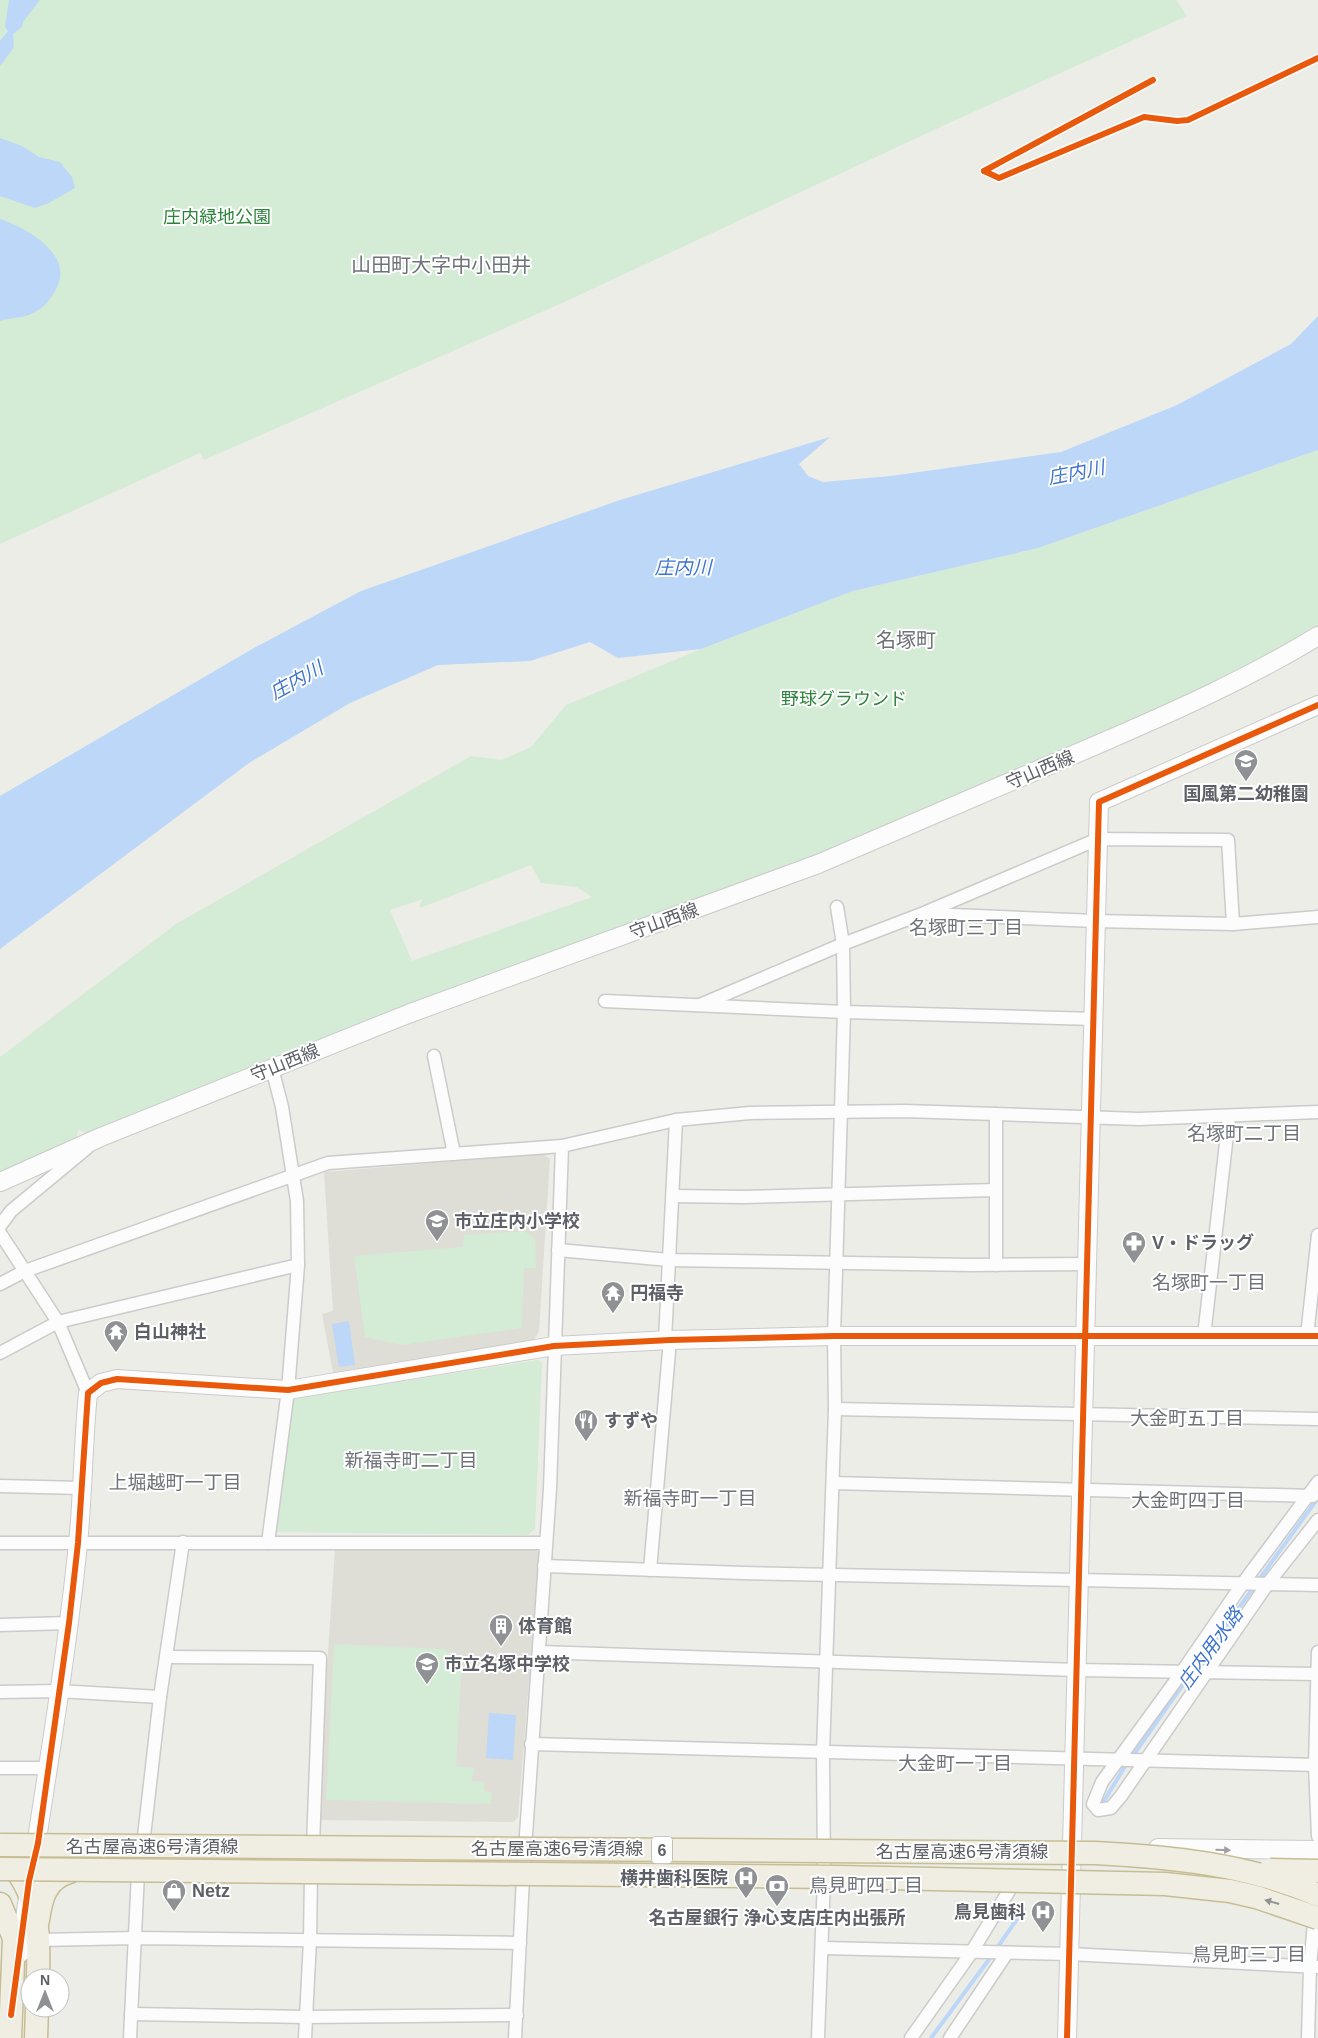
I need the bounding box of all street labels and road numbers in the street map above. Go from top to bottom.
street label: 守山西線 [1003,747,1077,793]
street label: 守山西線 [627,899,701,943]
street label: 守山西線 [248,1040,322,1086]
road number: 6 [652,1836,672,1864]
street label: 名古屋高速6号清須線 [66,1837,238,1857]
street label: 名古屋高速6号清須線 [471,1839,643,1859]
street label: 名古屋高速6号清須線 [876,1842,1048,1862]

